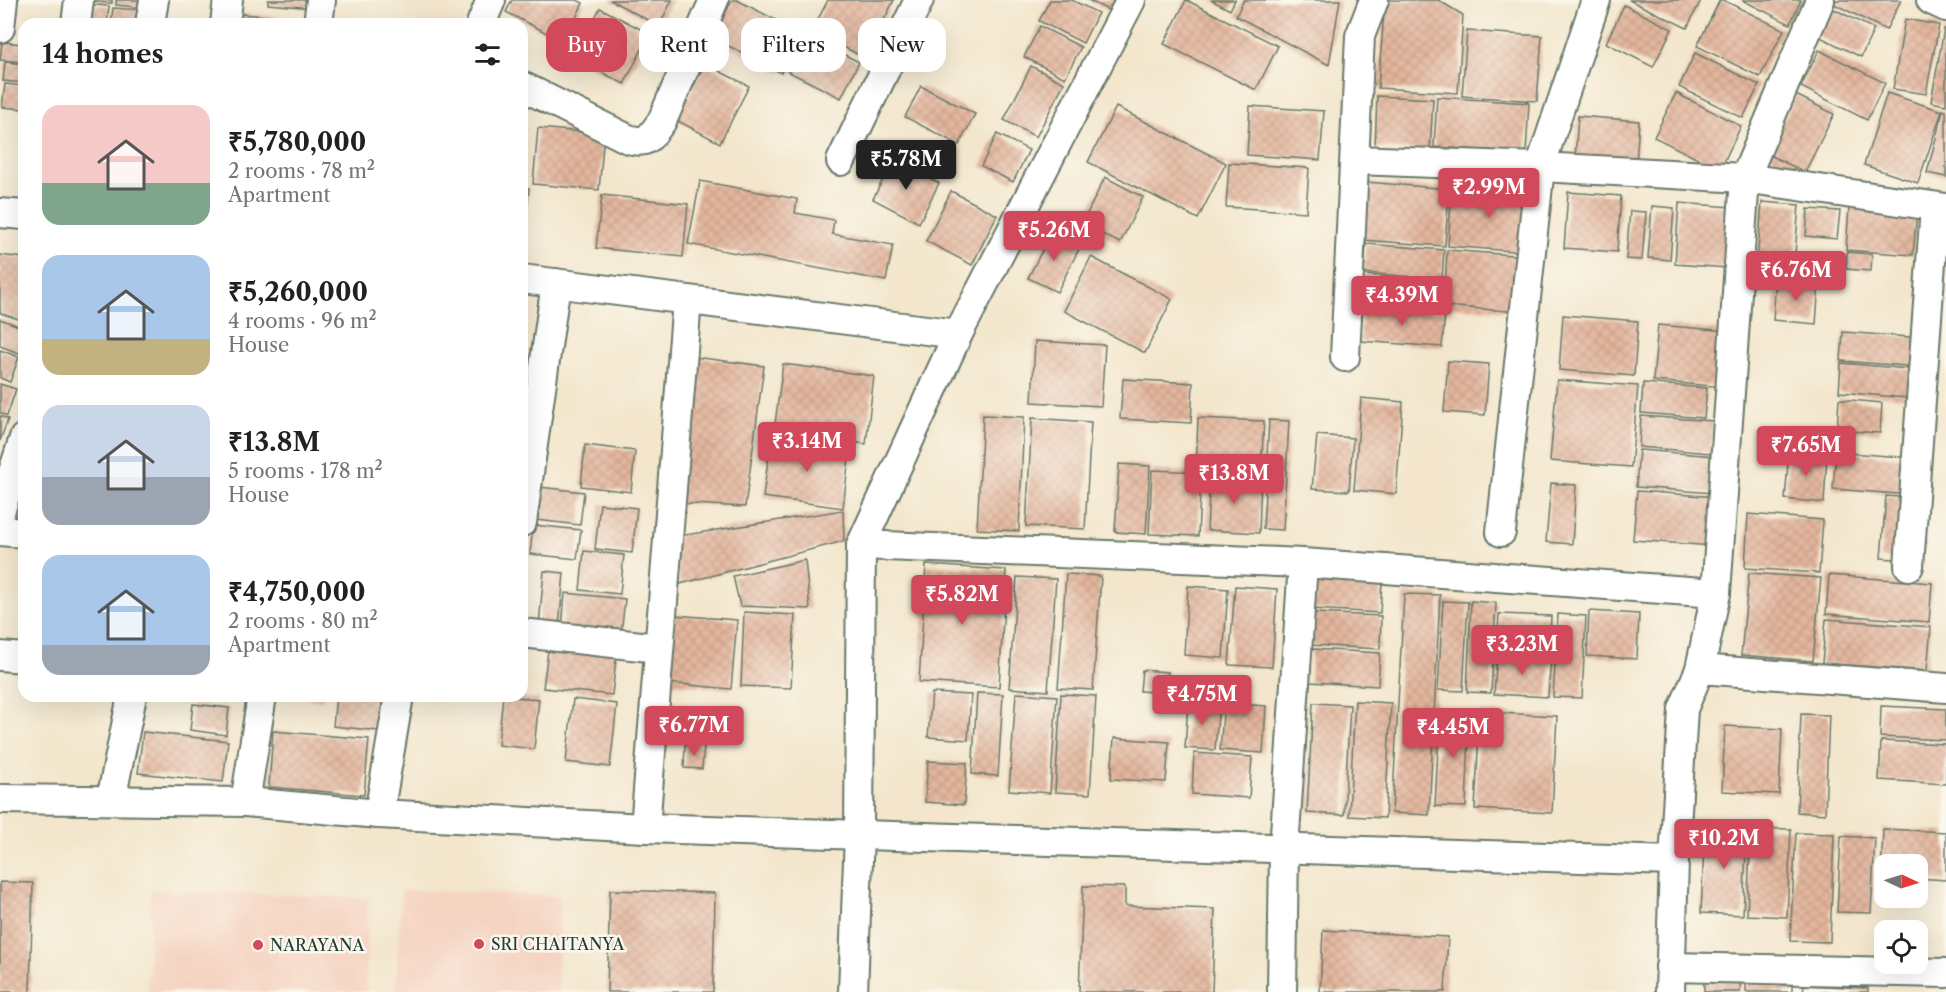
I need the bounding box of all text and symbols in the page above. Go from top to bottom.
chip: Buy [546,18,627,72]
chip: Rent [639,18,729,72]
chip: Filters [741,18,846,72]
chip: New [858,18,946,72]
text: 14 homes [42,38,164,70]
icon: filters [471,38,504,71]
text: ₹5,780,000 [228,126,366,158]
icon: home [90,129,162,201]
pin: ₹5.78M [857,140,955,191]
text: ₹5.78M [870,147,942,171]
text: 2 rooms · 78 m² [228,159,375,183]
pin: ₹2.99M [1440,168,1538,219]
text: ₹2.99M [1452,175,1526,199]
text: Apartment [228,183,331,207]
pin: ₹5.26M [1005,211,1103,262]
text: ₹5.26M [1017,218,1091,242]
pin: ₹6.76M [1747,251,1845,302]
text: ₹6.76M [1760,258,1832,282]
text: ₹5,260,000 [228,276,368,308]
pin: ₹4.39M [1353,276,1451,327]
icon: home [90,279,162,351]
text: ₹4.39M [1365,283,1439,307]
text: 4 rooms · 96 m² [228,309,377,333]
text: House [228,333,289,357]
pin: ₹3.14M [758,422,856,473]
text: ₹13.8M [228,426,320,458]
pin: ₹7.65M [1757,426,1855,477]
icon: home [90,429,162,501]
text: ₹3.14M [772,429,842,453]
text: ₹7.65M [1771,433,1841,457]
pin: ₹13.8M [1185,454,1283,505]
text: 5 rooms · 178 m² [228,459,383,483]
text: ₹13.8M [1199,461,1269,485]
text: House [228,483,289,507]
pin: ₹5.82M [913,575,1011,626]
text: ₹4,750,000 [228,576,366,608]
icon: home [90,579,162,651]
text: ₹5.82M [925,582,999,606]
text: 2 rooms · 80 m² [228,609,378,633]
pin: ₹3.23M [1473,625,1571,676]
text: ₹3.23M [1486,632,1558,656]
text: Apartment [228,633,331,657]
pin: ₹4.75M [1153,675,1251,726]
text: ₹4.75M [1166,682,1238,706]
pin: ₹6.77M [645,706,743,757]
pin: ₹4.45M [1404,708,1502,759]
text: ₹6.77M [659,713,729,737]
text: ₹4.45M [1417,715,1489,739]
pin: ₹10.2M [1675,819,1773,870]
text: ₹10.2M [1688,826,1760,850]
north arrow [1874,854,1928,908]
map controls [1874,854,1928,974]
button: locate [1874,920,1928,974]
place label: SRI CHAITANYA [491,934,625,954]
place label: NARAYANA [270,935,365,955]
marker: SRI CHAITANYA [472,937,486,951]
marker: NARAYANA [251,938,265,952]

